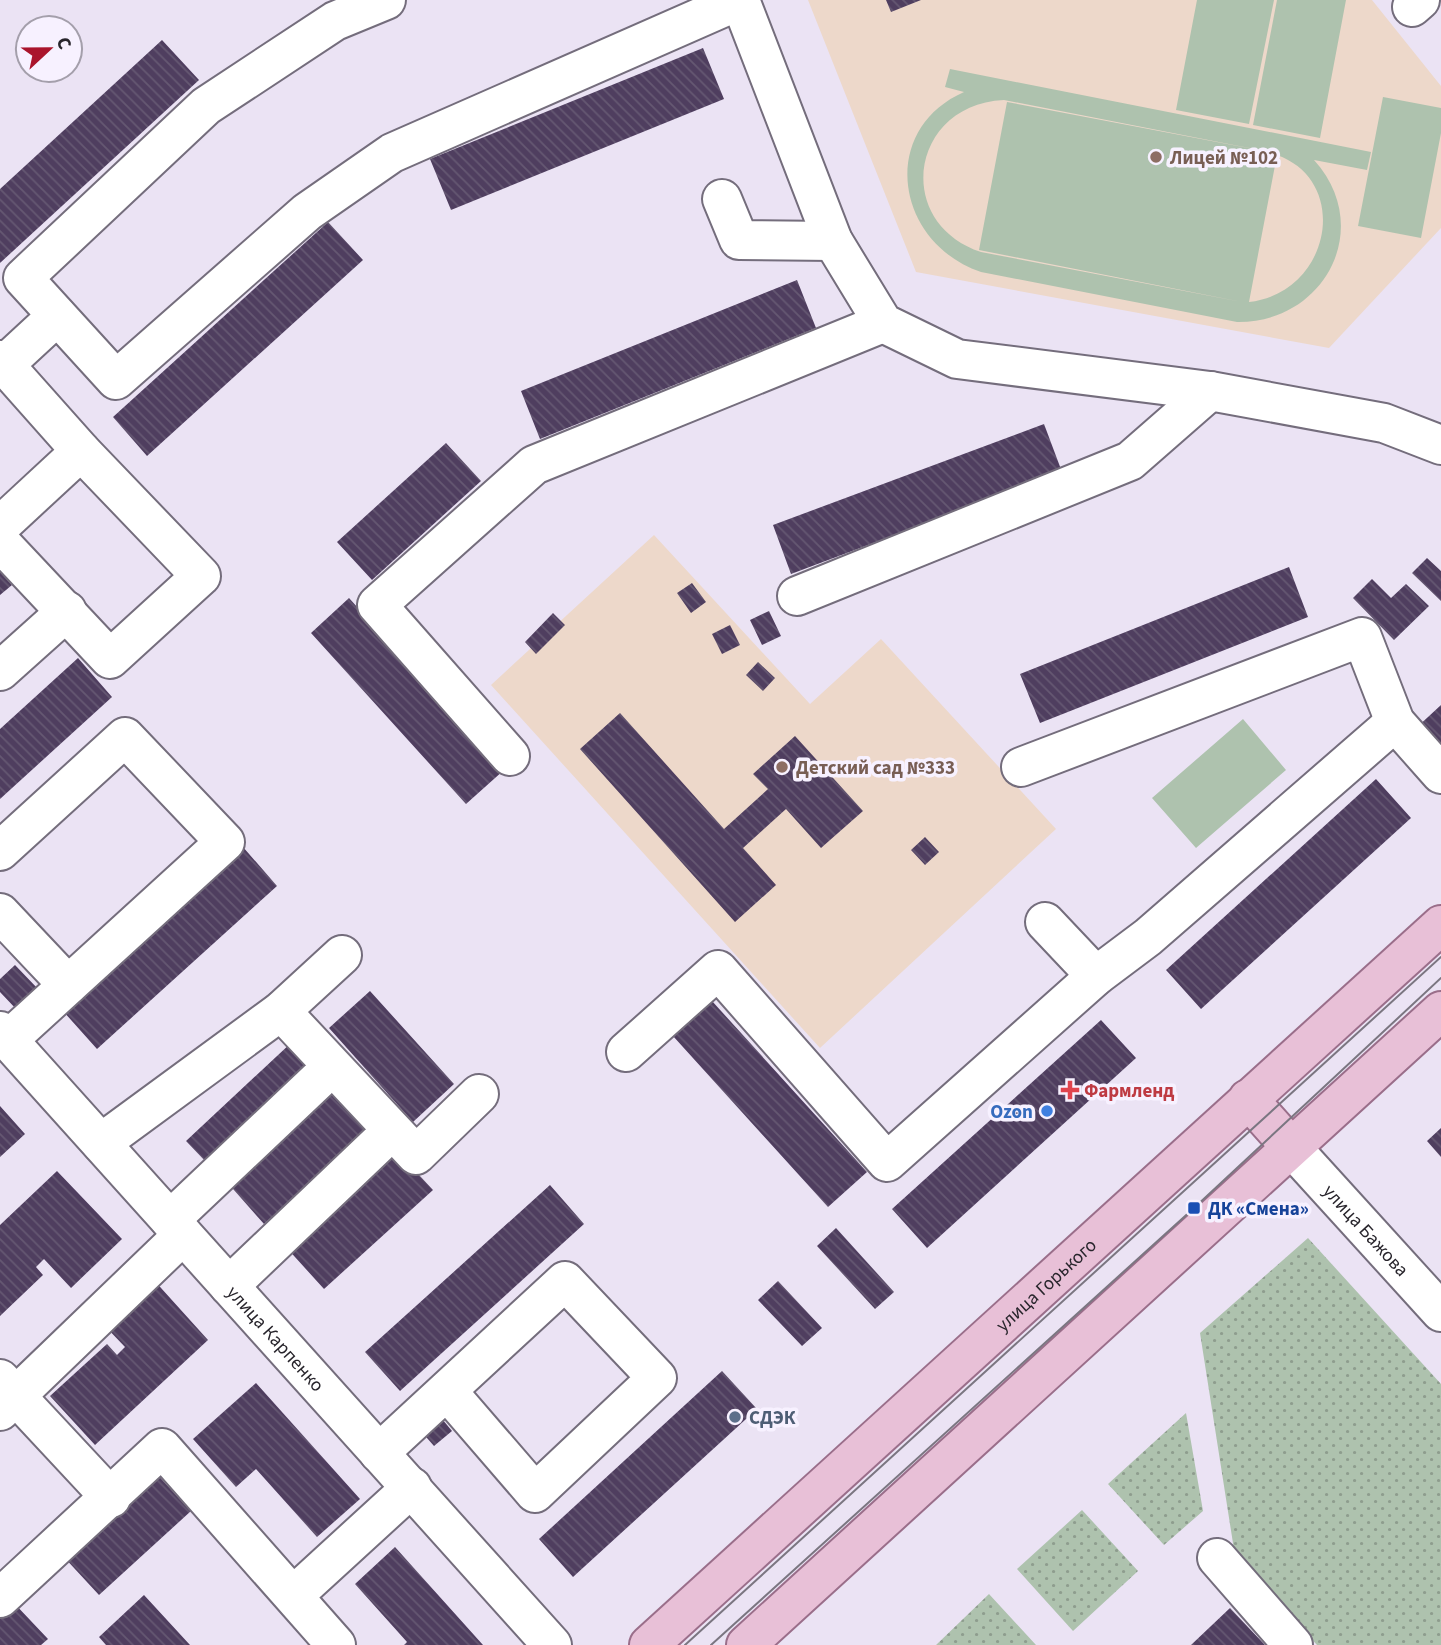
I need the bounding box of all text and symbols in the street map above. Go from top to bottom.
north arrow [14,14,84,84]
text: С [49,33,78,53]
place label: Лицей №102 [1169,145,1278,172]
marker: Лицей №102 [1148,149,1164,165]
place label: Детский сад №333 [796,755,955,782]
marker: Детский сад №333 [774,759,790,775]
place label: Фармленд [1084,1078,1174,1105]
marker: Фармленд [1062,1082,1078,1098]
place label: Ozon [990,1099,1033,1126]
marker: Ozon [1039,1103,1055,1119]
street label: улица Бажова [1316,1179,1414,1283]
place label: ДК «Смена» [1208,1196,1309,1223]
marker: ДК «Смена» [1186,1200,1202,1216]
street label: улица Горького [990,1233,1103,1339]
street label: улица Карпенко [220,1280,330,1398]
place label: СДЭК [749,1405,796,1432]
marker: СДЭК [727,1409,743,1425]

